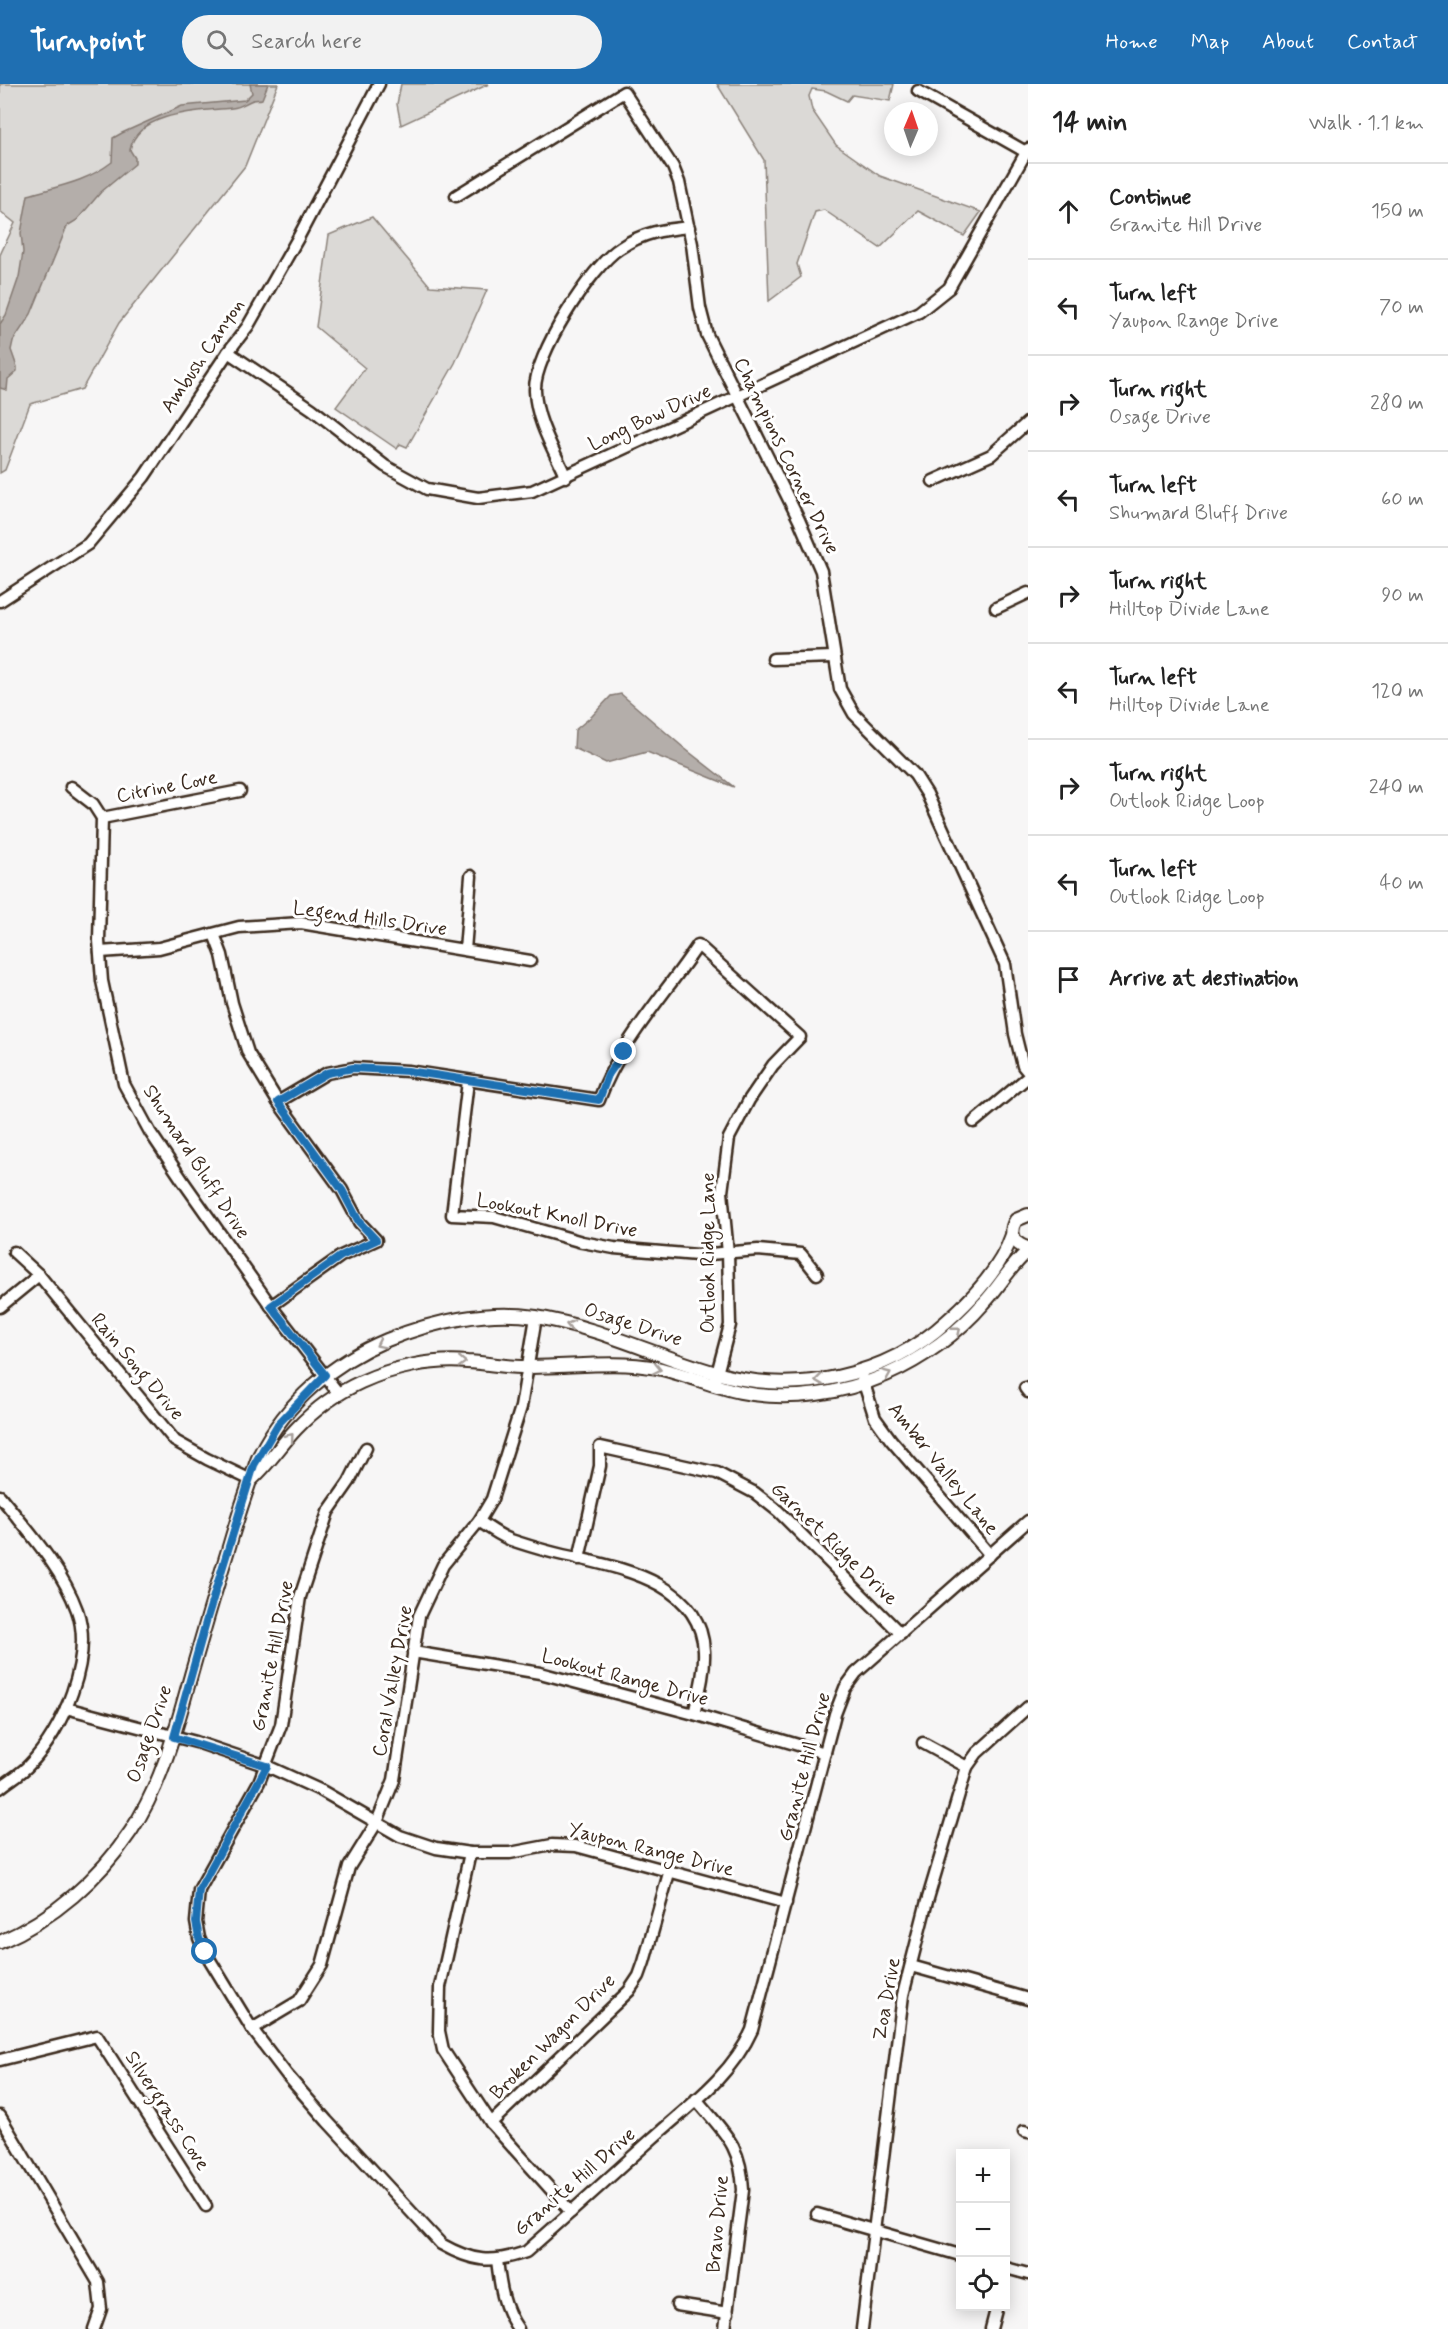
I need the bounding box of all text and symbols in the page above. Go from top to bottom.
search box [182,15,602,69]
text: Turnpoint [30,24,146,61]
icon: search [203,26,236,59]
text: Search here [251,28,362,56]
text: Home [1106,28,1158,56]
text: Map [1191,28,1229,56]
text: About [1262,28,1314,56]
text: Contact [1347,28,1418,56]
north arrow [884,102,938,156]
text: 14 min [1052,106,1128,140]
text: Walk · 1.1 km [1309,110,1424,137]
text: Continue [1109,184,1191,212]
icon: ahead [1052,195,1085,228]
text: 150 m [1371,198,1424,225]
text: Granite Hill Drive [1109,212,1262,239]
text: Turn left [1109,280,1197,308]
icon: left [1052,291,1085,324]
street label: Ambush Canyon [155,293,251,419]
text: 70 m [1379,294,1424,321]
text: Yaupon Range Drive [1109,308,1279,335]
street label: Champions Corner Drive [727,353,845,559]
text: Turn right [1109,376,1207,404]
street label: Long Bow Drive [584,378,716,459]
icon: right [1052,387,1085,420]
text: 280 m [1370,390,1424,417]
text: Osage Drive [1109,404,1211,431]
text: Turn left [1109,472,1197,500]
icon: left [1052,483,1085,516]
text: 60 m [1381,486,1424,513]
text: Shumard Bluff Drive [1109,500,1288,527]
text: Turn right [1109,568,1207,596]
icon: right [1052,579,1085,612]
text: 90 m [1381,582,1424,609]
text: Hilltop Divide Lane [1109,596,1270,623]
text: Turn left [1109,664,1197,692]
icon: left [1052,675,1085,708]
text: 120 m [1371,678,1424,705]
text: Hilltop Divide Lane [1109,692,1270,719]
text: Turn right [1109,760,1207,788]
street label: Citrine Cove [114,764,220,810]
icon: right [1052,771,1085,804]
text: 240 m [1369,774,1424,801]
text: Outlook Ridge Loop [1109,788,1264,815]
text: Turn left [1109,856,1197,884]
icon: left [1052,867,1085,900]
text: 40 m [1380,870,1424,897]
text: Outlook Ridge Loop [1109,884,1264,911]
street label: Legend Hills Drive [291,895,449,945]
icon: arrive [1052,963,1085,996]
text: Arrive at destination [1109,965,1299,993]
route end [610,1038,636,1064]
street label: Shumard Bluff Drive [136,1080,256,1244]
street label: Outlook Ridge Lane [695,1172,723,1334]
street label: Lookout Knoll Drive [474,1187,640,1245]
street label: Osage Drive [580,1296,686,1355]
street label: Rain Song Drive [82,1308,190,1428]
one-way arrow [565,1319,575,1332]
one-way arrow [950,1327,961,1338]
one-way arrow [376,1336,387,1348]
one-way arrow [458,1355,467,1368]
one-way arrow [651,1361,661,1374]
one-way arrow [881,1369,892,1381]
one-way arrow [815,1373,824,1386]
street label: Amber Valley Lane [881,1397,1005,1541]
one-way arrow [282,1433,293,1444]
street label: Garnet Ridge Drive [764,1476,904,1612]
street label: Granite Hill Drive [245,1578,301,1734]
street label: Coral Valley Drive [366,1603,420,1759]
street label: Lookout Range Drive [538,1643,712,1714]
street label: Osage Drive [121,1681,181,1787]
street label: Granite Hill Drive [772,1689,838,1845]
street label: Yaupon Range Drive [565,1816,737,1885]
route start [191,1938,217,1964]
street label: Zoa Drive [866,1955,908,2043]
street label: Broken Wagon Drive [484,1968,622,2106]
street label: Silvergrass Cove [116,2046,216,2177]
street label: Granite Hill Drive [508,2121,642,2243]
map controls [956,2149,1010,2311]
button: + [956,2149,1010,2203]
street label: Bravo Drive [700,2174,736,2274]
button: − [956,2203,1010,2257]
button: locate [956,2257,1010,2311]

